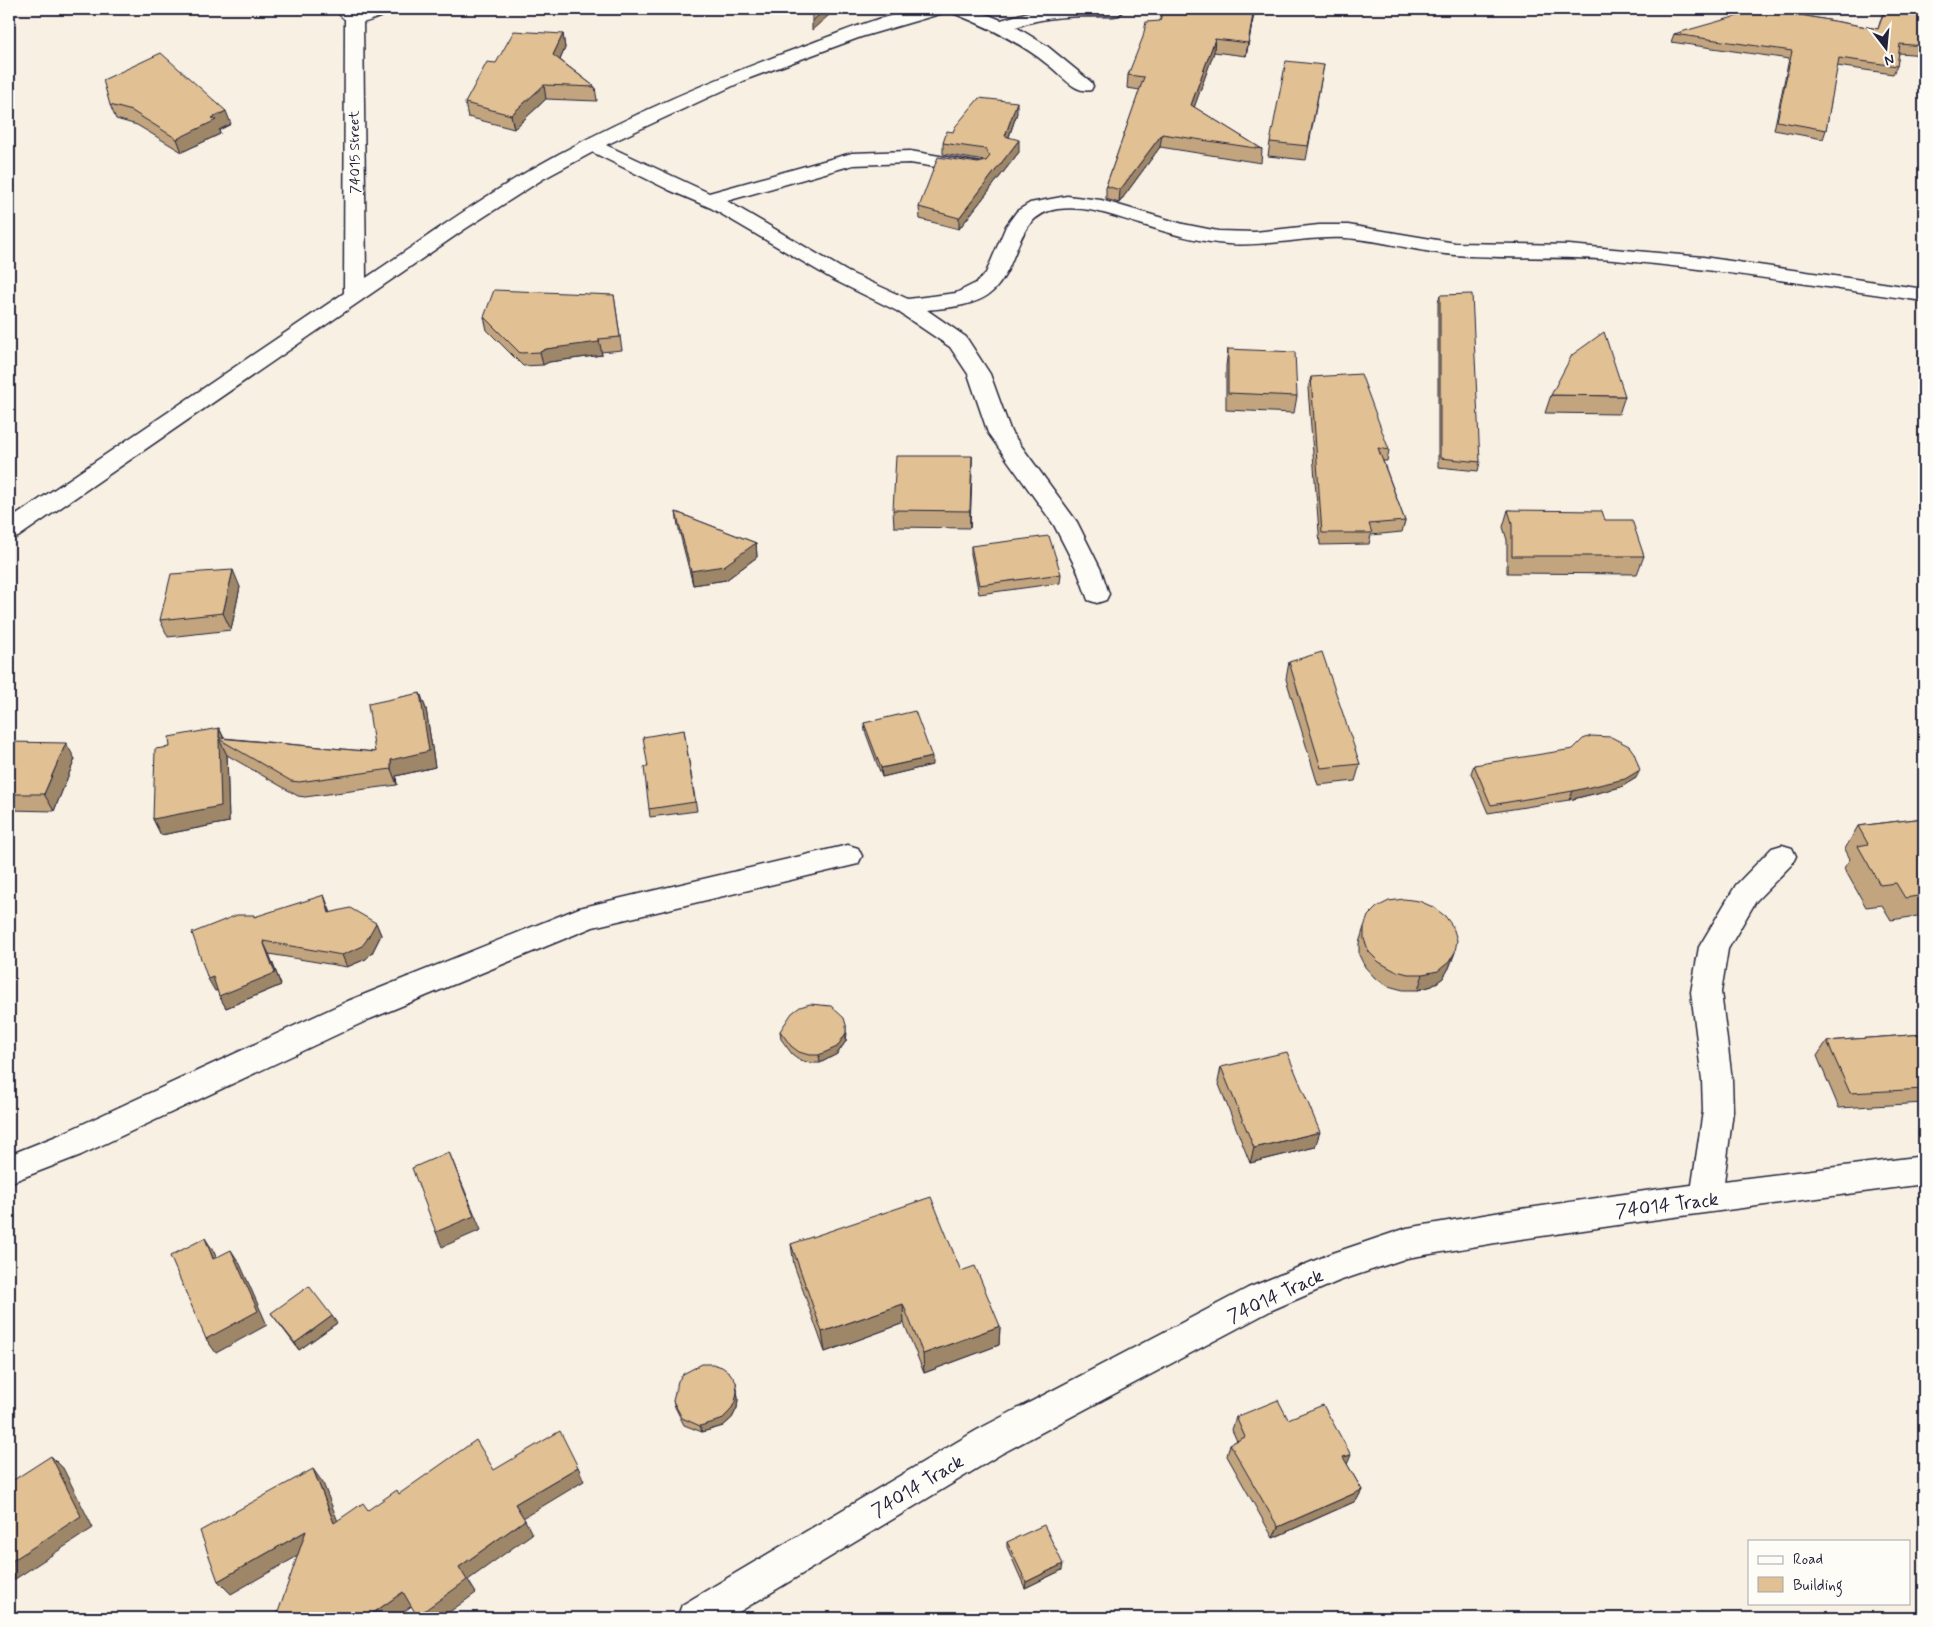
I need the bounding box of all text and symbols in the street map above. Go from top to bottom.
north arrow [1860,22,1910,72]
text: N [1882,50,1896,69]
street label: 74015 Street [345,110,365,194]
street label: 74014 Track [1615,1187,1720,1224]
street label: 74014 Track [1224,1263,1328,1329]
street label: 74014 Track [867,1449,969,1523]
legend [1748,1540,1910,1604]
text: Road [1793,1550,1823,1570]
text: Building [1793,1576,1843,1597]

